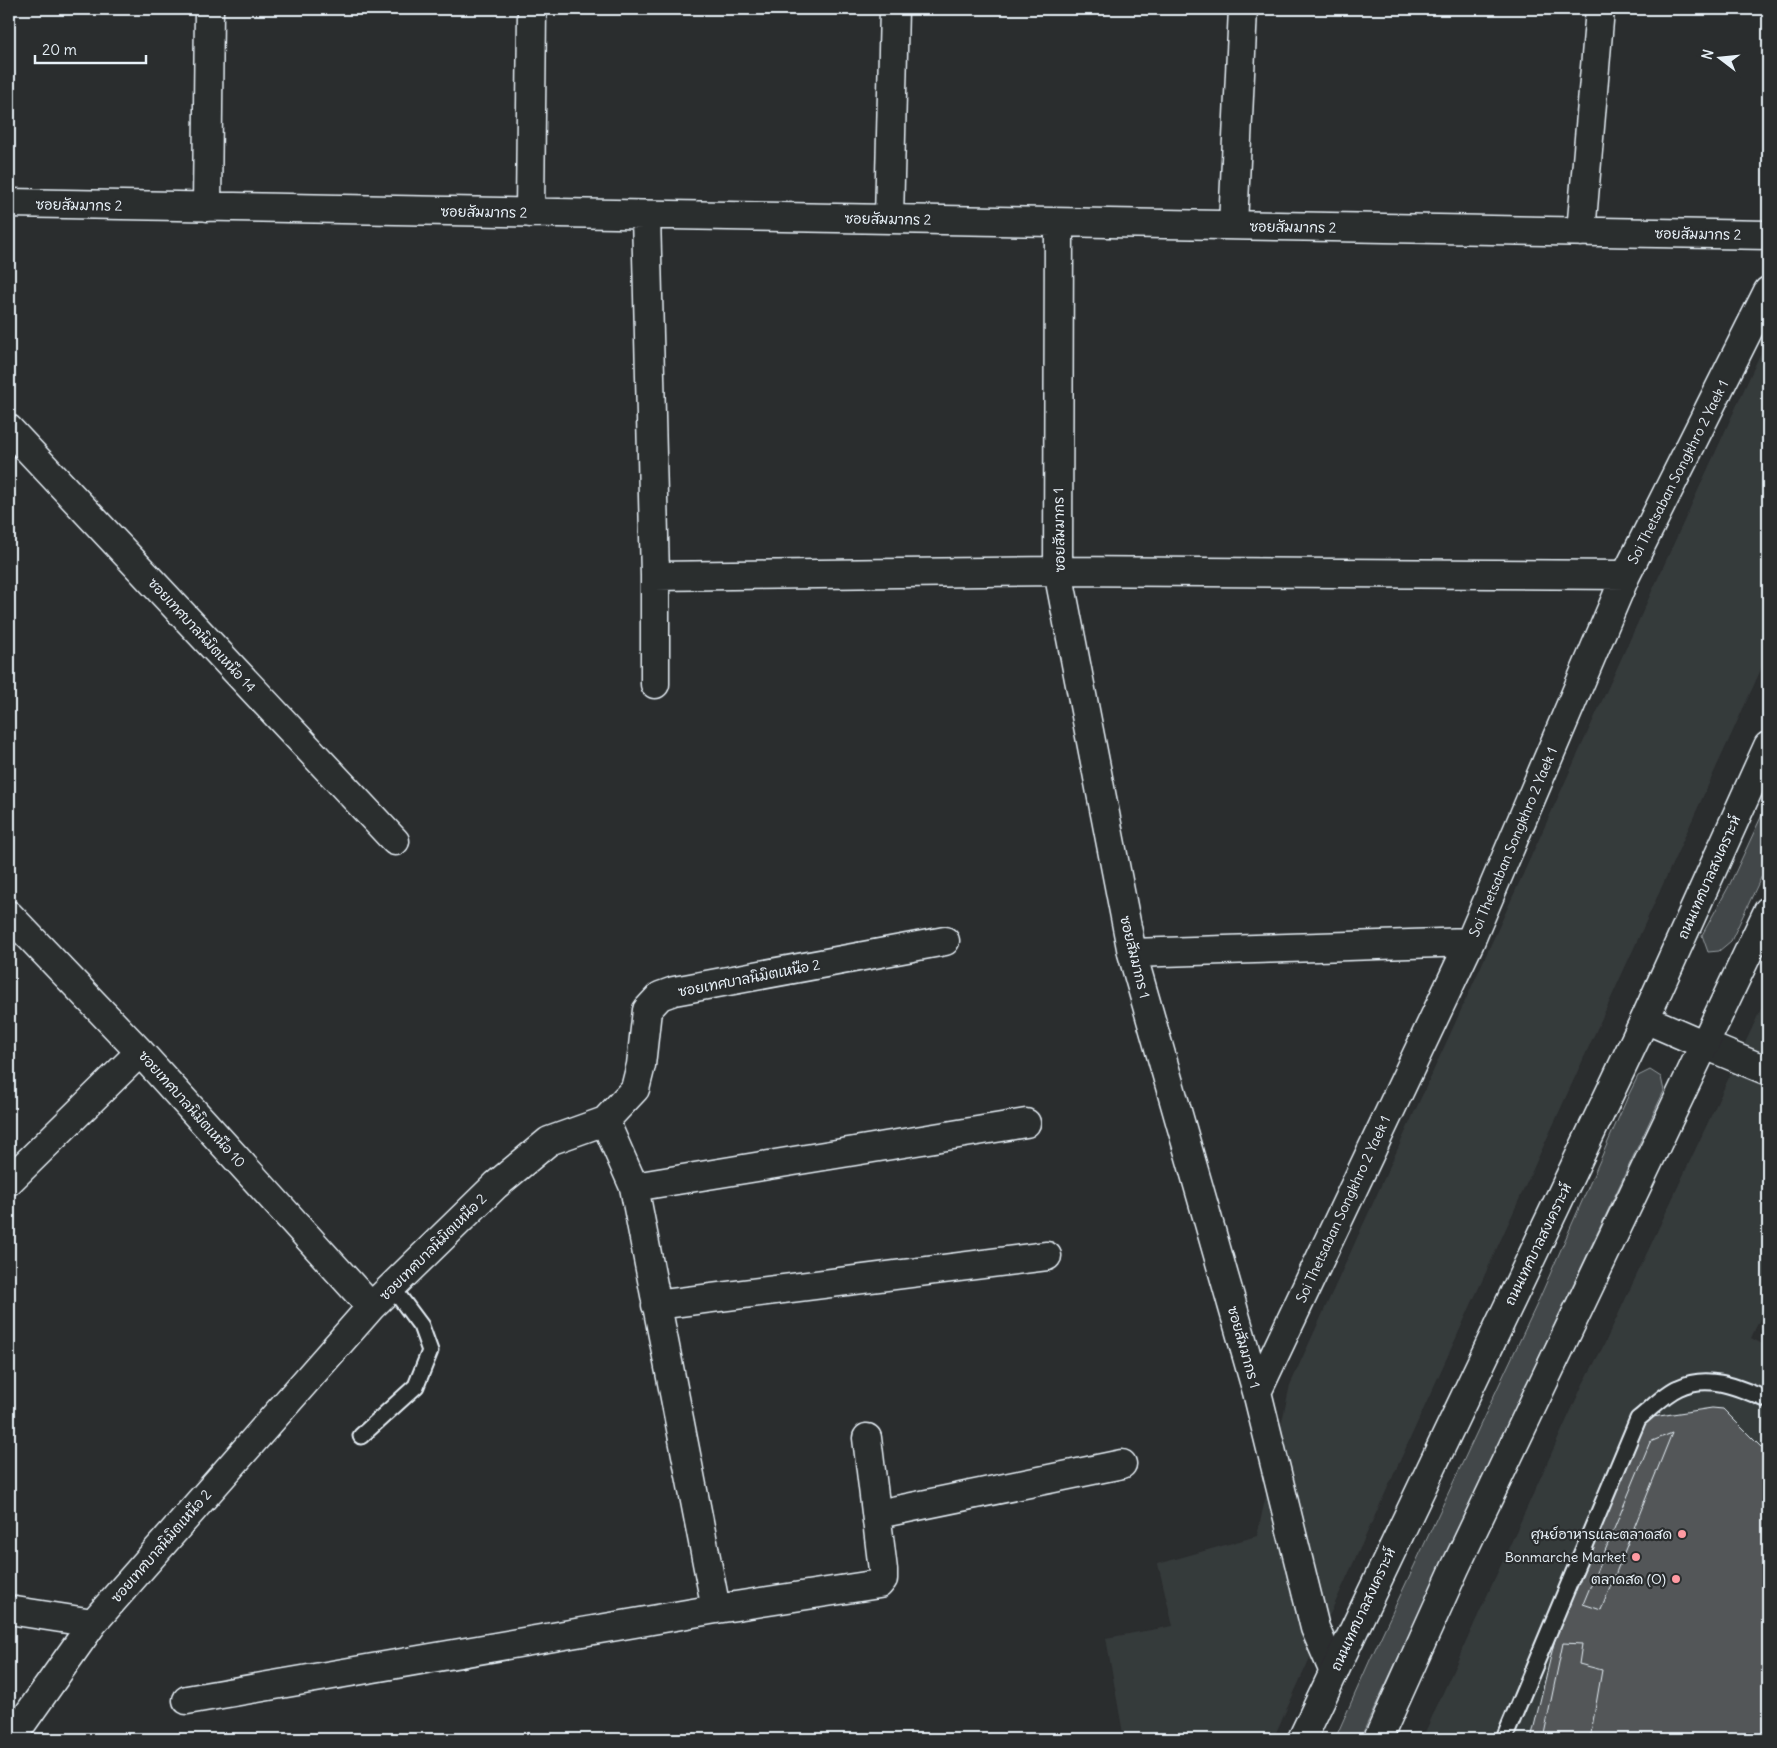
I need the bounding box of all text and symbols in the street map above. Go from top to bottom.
scale bar [35,32,146,64]
north arrow [1694,32,1744,82]
text: 20 m [42,40,77,59]
text: N [1698,47,1717,62]
street label: ซอยสัมมากร 2 [36,195,123,215]
street label: ซอยสัมมากร 2 [441,202,528,222]
street label: ซอยสัมมากร 2 [845,209,932,229]
street label: ซอยสัมมากร 2 [1250,217,1337,237]
street label: ซอยสัมมากร 2 [1655,224,1742,244]
street label: Soi Thetsaban Songkhro 2 Yaek 1 [1624,377,1732,567]
street label: ซอยสัมมากร 1 [1049,488,1069,572]
street label: ซอยเทศบาลนิมิตเหนือ 14 [144,574,260,696]
street label: Soi Thetsaban Songkhro 2 Yaek 1 [1465,745,1561,939]
street label: ถนนเทศบาลสงเคราะห์ [1673,812,1745,942]
street label: ซอยสัมมากร 1 [1116,914,1154,1000]
street label: ซอยเทศบาลนิมิตเหนือ 2 [676,955,822,1001]
street label: ซอยเทศบาลนิมิตเหนือ 10 [135,1047,249,1171]
street label: Soi Thetsaban Songkhro 2 Yaek 1 [1292,1113,1394,1305]
street label: ถนนเทศบาลสงเคราะห์ [1500,1180,1576,1308]
street label: ซอยเทศบาลนิมิตเหนือ 2 [376,1189,491,1304]
street label: ซอยสัมมากร 1 [1224,1304,1264,1390]
street label: ซอยเทศบาลนิมิตเหนือ 2 [107,1485,215,1606]
place label: ศูนย์อาหารและตลาดสด [1531,1525,1672,1544]
marker: ศูนย์อาหารและตลาดสด [1676,1528,1688,1540]
street label: ถนนเทศบาลสงเคราะห์ [1326,1544,1400,1674]
place label: Bonmarche Market [1505,1548,1626,1566]
marker: Bonmarche Market [1630,1551,1642,1563]
place label: ตลาดสด (O) [1591,1570,1666,1588]
marker: ตลาดสด (O) [1670,1573,1682,1585]

